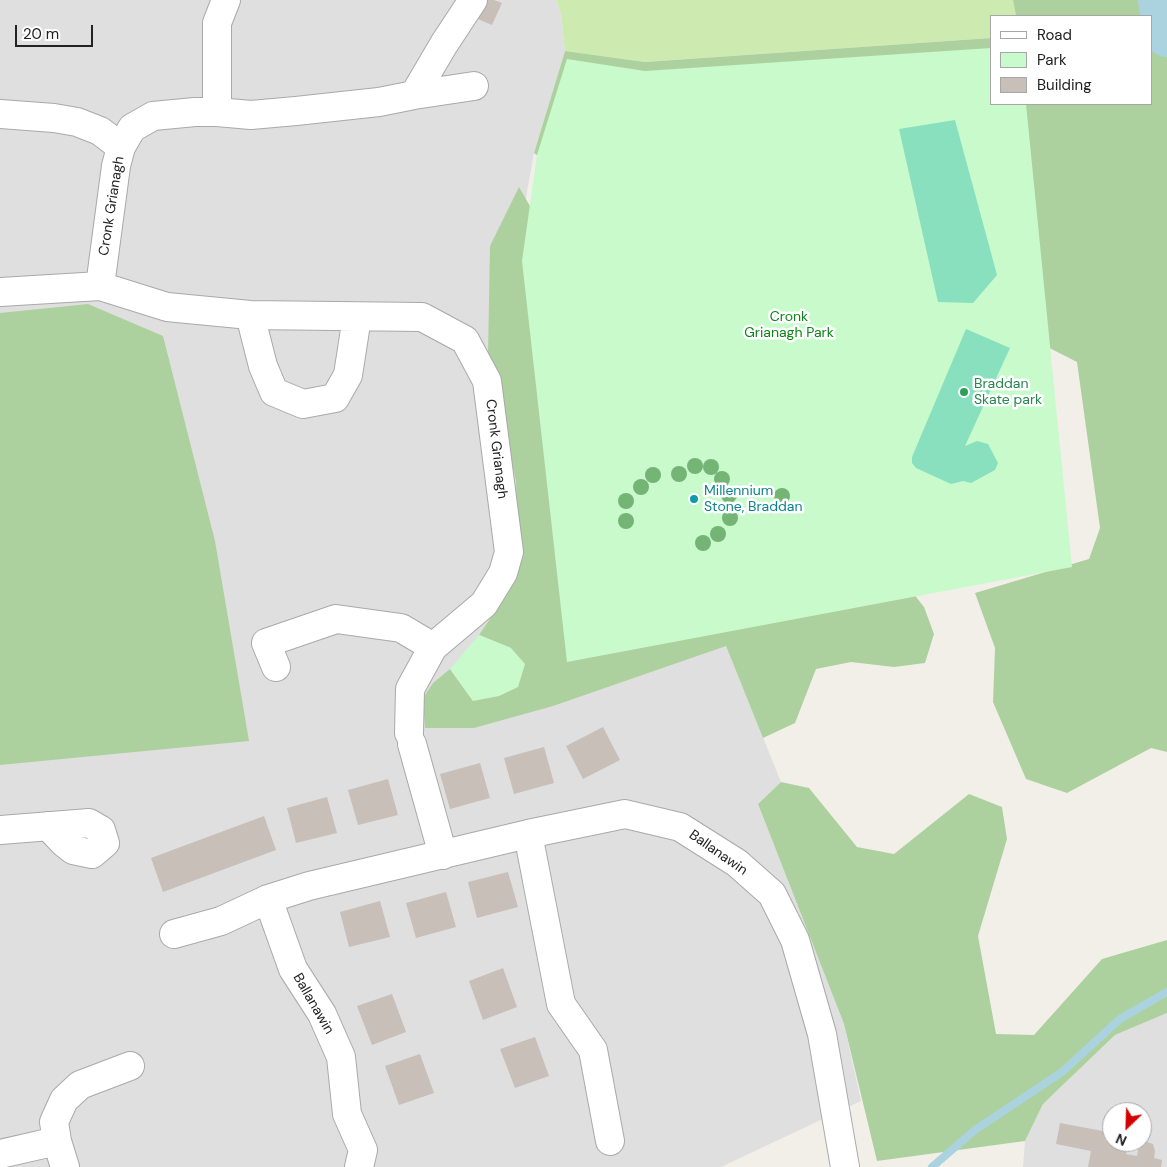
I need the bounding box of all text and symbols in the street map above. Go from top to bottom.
scale bar [18,15,95,47]
legend [990,15,1152,105]
text: 20 m [23,24,59,44]
text: Road [1037,25,1072,45]
text: Park [1037,50,1067,70]
text: Building [1037,75,1092,95]
street label: Cronk Grianagh [96,155,128,257]
park label: Cronk Grianagh Park [744,309,834,342]
place label: Braddan Skate park [974,376,1042,408]
marker: Braddan Skate park [958,386,970,398]
street label: Cronk Grianagh [482,398,510,500]
place label: Millennium Stone, Braddan [704,483,802,516]
marker: Millennium Stone, Braddan [688,493,700,505]
street label: Ballanawin [686,827,750,879]
street label: Ballanawin [289,971,337,1037]
north arrow [1102,1102,1152,1152]
text: N [1113,1129,1130,1150]

